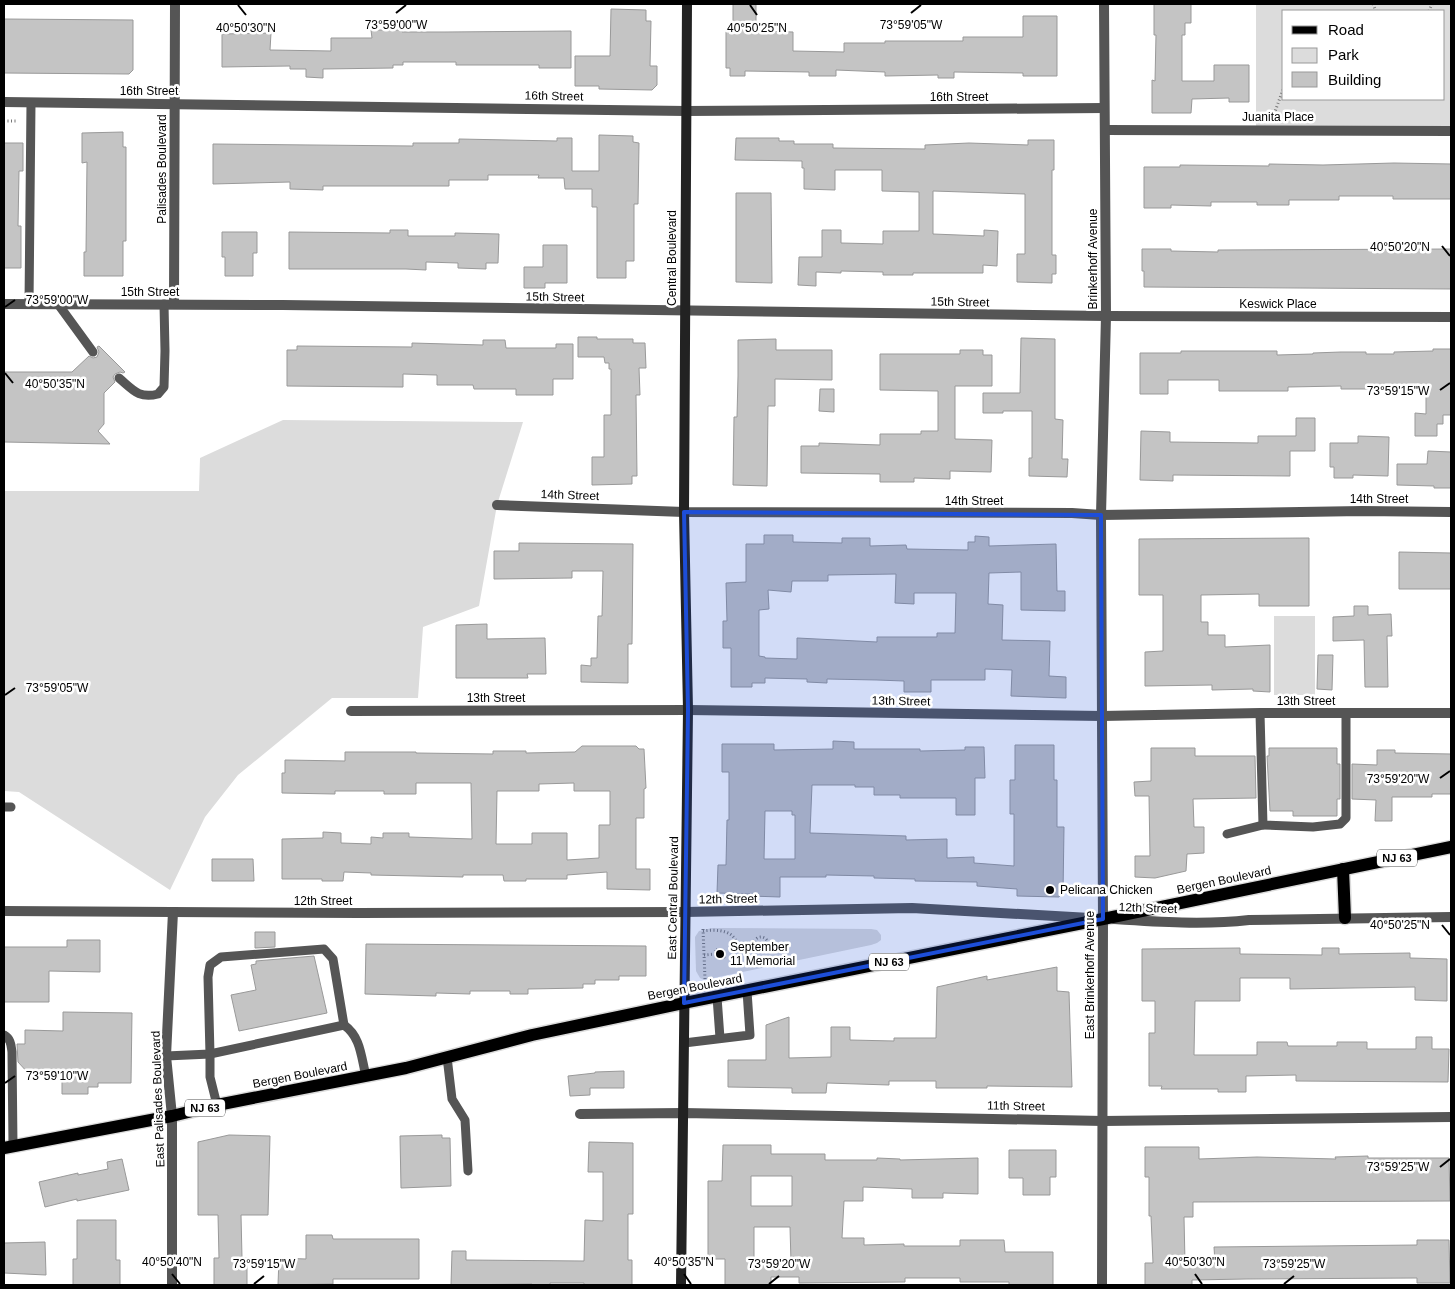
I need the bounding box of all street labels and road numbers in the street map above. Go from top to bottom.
street label: 16th Street [120,84,179,98]
street label: 16th Street [525,88,584,104]
street label: 16th Street [930,90,989,104]
street label: Juanita Place [1242,110,1314,124]
street label: Palisades Boulevard [155,114,169,224]
street label: Brinkerhoff Avenue [1086,208,1100,309]
street label: Central Boulevard [665,210,679,306]
street label: 15th Street [121,285,180,299]
street label: 15th Street [526,289,585,305]
street label: 15th Street [931,294,990,310]
street label: Keswick Place [1239,297,1317,311]
street label: 14th Street [540,487,600,503]
street label: 14th Street [1350,492,1409,506]
street label: 14th Street [945,494,1004,508]
street label: 13th Street [467,691,526,705]
street label: 13th Street [872,693,931,709]
street label: 13th Street [1277,694,1336,708]
street label: East Central Boulevard [665,836,681,960]
road number: NJ 63 [1377,850,1417,866]
street label: Bergen Boulevard [1176,863,1272,897]
street label: 12th Street [699,891,758,907]
street label: 12th Street [294,894,353,908]
street label: 12th Street [1118,900,1178,916]
street label: East Brinkerhoff Avenue [1083,911,1097,1039]
road number: NJ 63 [869,954,909,970]
street label: Bergen Boulevard [647,971,743,1003]
street label: East Palisades Boulevard [149,1030,167,1168]
street label: Bergen Boulevard [252,1059,348,1091]
street label: 11th Street [987,1098,1046,1114]
road number: NJ 63 [185,1100,225,1116]

